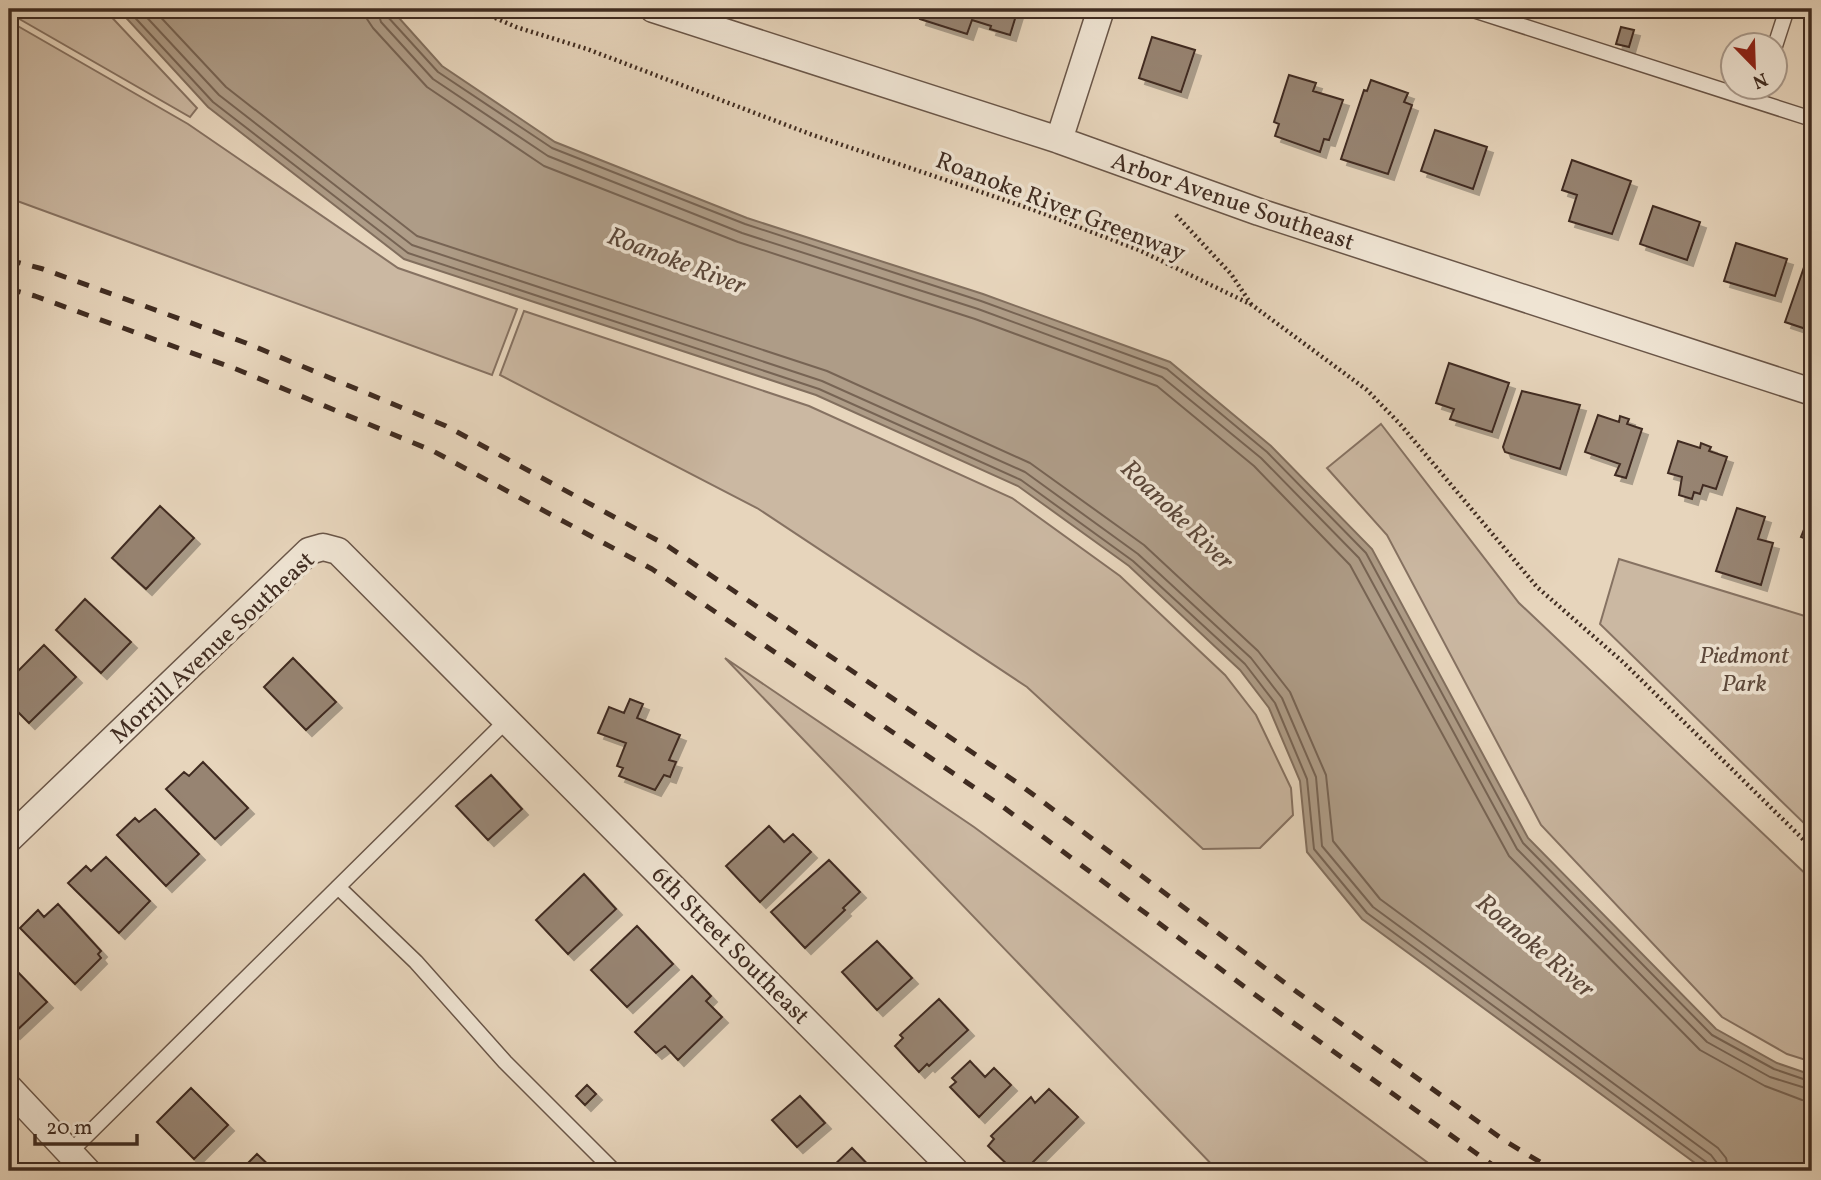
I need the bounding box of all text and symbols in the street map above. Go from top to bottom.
north arrow [1720,32,1790,102]
text: N [1748,65,1771,95]
street label: Roanoke River Greenway [930,144,1190,271]
street label: Arbor Avenue Southeast [1106,145,1359,261]
water label: Roanoke River [602,219,751,305]
water label: Roanoke River [1112,452,1242,579]
street label: Morrill Avenue Southeast [104,544,323,753]
park label: Piedmont Park [1699,640,1790,702]
street label: 6th Street Southeast [643,860,816,1033]
water label: Roanoke River [1467,886,1602,1007]
scale bar [35,1103,136,1147]
text: 20 m [46,1114,92,1143]

